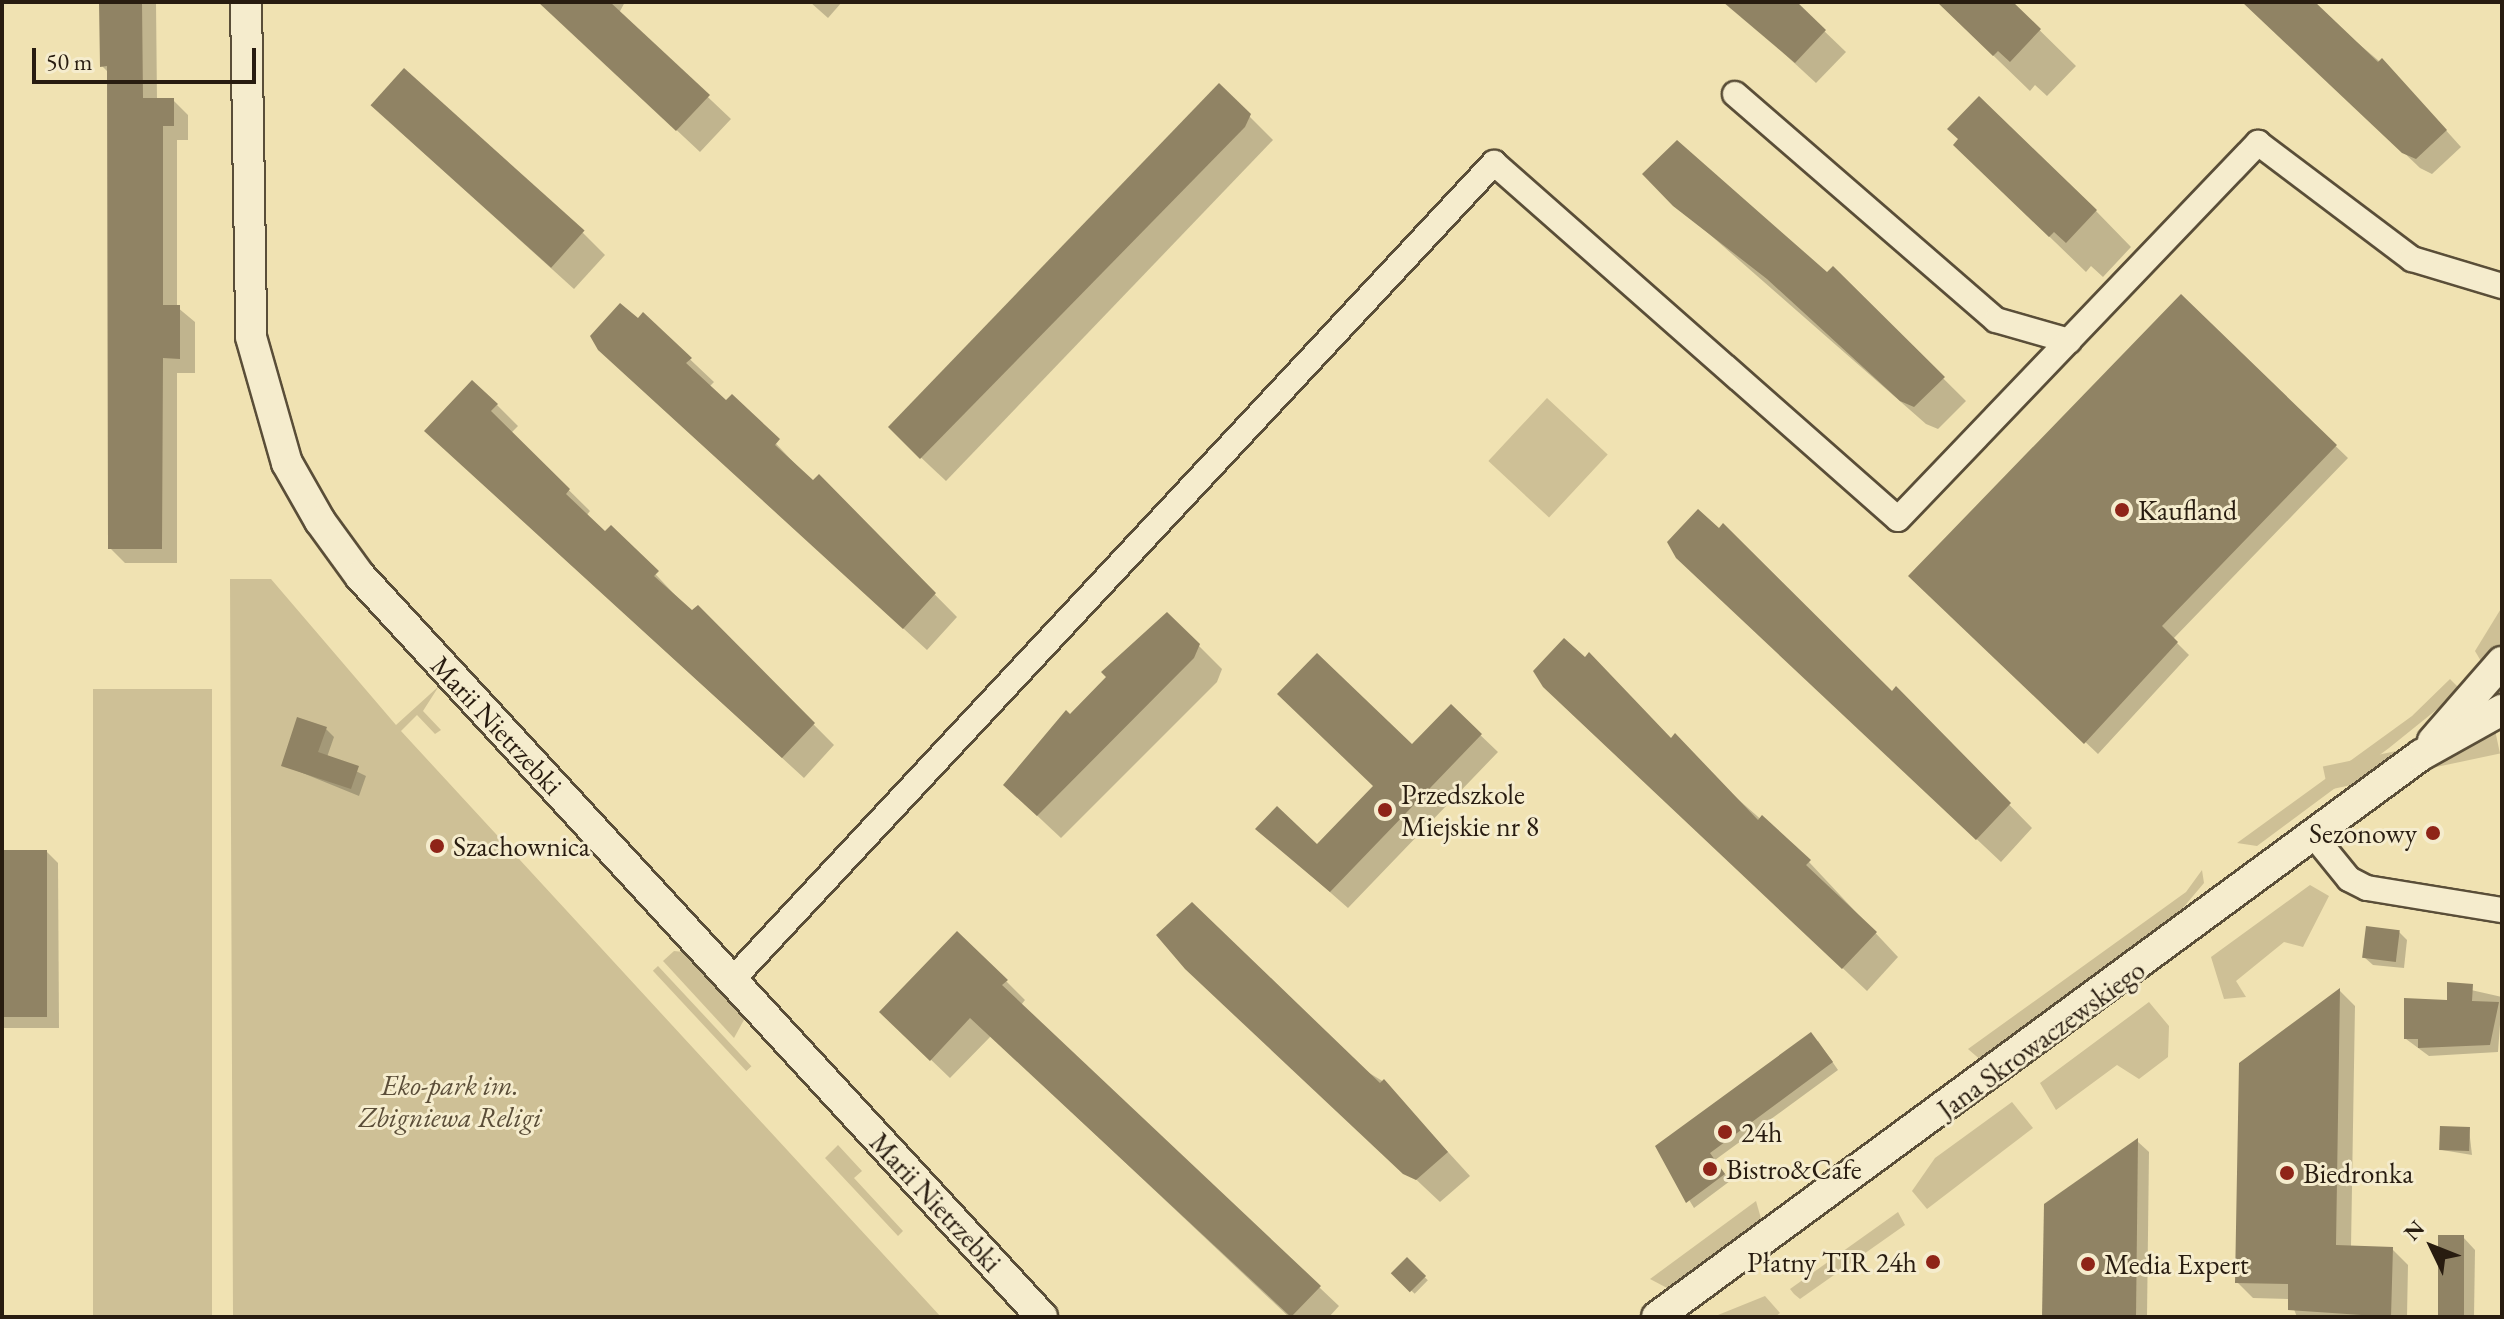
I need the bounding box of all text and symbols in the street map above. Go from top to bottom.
scale bar [36,32,260,82]
text: 50 m [46,46,93,77]
place label: Kaufland [2138,493,2237,527]
marker: Kaufland [2113,501,2131,519]
street label: Marii Nietrzebki [424,648,570,802]
place label: Przedszkole Miejskie nr 8 [1401,777,1539,843]
marker: Przedszkole Miejskie nr 8 [1376,801,1394,819]
place label: Sezonowy [2309,816,2417,850]
marker: Sezonowy [2424,824,2442,842]
place label: Szachownica [453,829,590,863]
marker: Szachownica [428,837,446,855]
street label: Jana Skrowaczewskiego [1931,952,2151,1126]
park label: Eko-park im. Zbigniewa Religi [358,1068,542,1134]
place label: 24h [1741,1115,1782,1149]
marker: 24h [1716,1123,1734,1141]
street label: Marii Nietrzebki [863,1125,1009,1279]
place label: Bistro&Cafe [1726,1152,1862,1186]
place label: Biedronka [2303,1156,2413,1190]
marker: Bistro&Cafe [1701,1160,1719,1178]
marker: Biedronka [2278,1164,2296,1182]
north arrow [2392,1207,2472,1287]
text: N [2397,1214,2431,1247]
place label: Płatny TIR 24h [1747,1245,1917,1279]
place label: Media Expert [2104,1247,2249,1281]
marker: Płatny TIR 24h [1924,1253,1942,1271]
marker: Media Expert [2079,1255,2097,1273]

